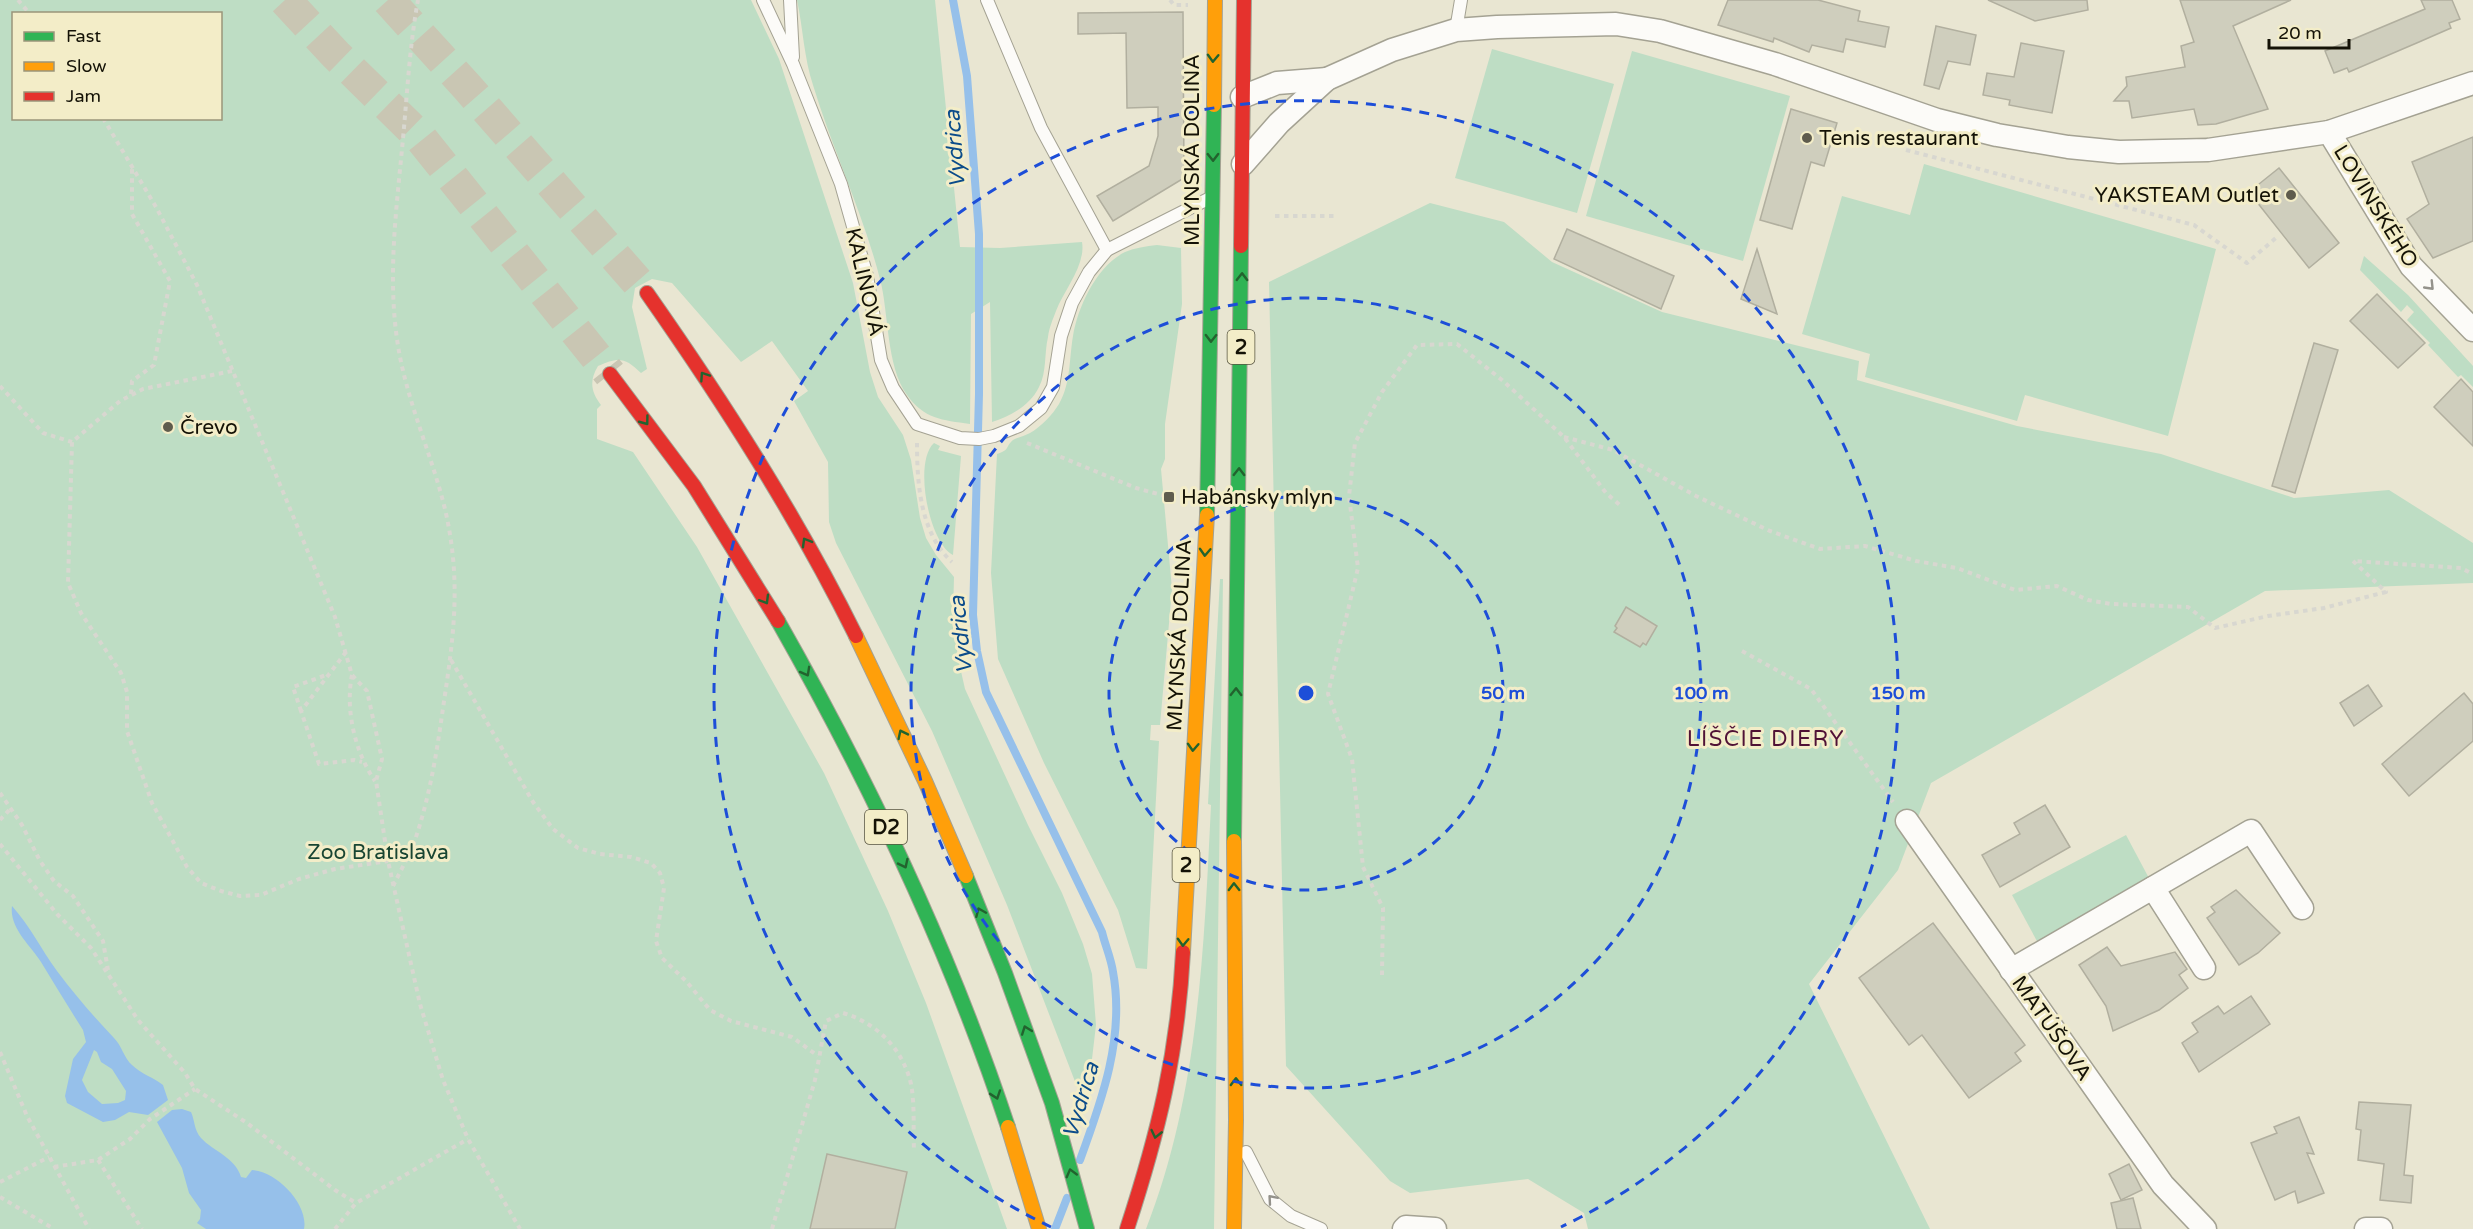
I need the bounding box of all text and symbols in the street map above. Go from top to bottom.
legend [12,12,222,120]
scale bar [2269,12,2348,50]
text: 20 m [2278,22,2322,44]
text: Fast [66,25,101,47]
street label: MLYNSKÁ DOLINA [1180,54,1205,246]
one-way arrow [1207,54,1219,63]
text: Slow [66,55,107,77]
text: Jam [66,85,101,107]
water label: Vydrica [939,108,971,189]
place label: Tenis restaurant [1819,126,1978,151]
marker: Tenis restaurant [1800,131,1814,145]
street label: LOVINSKÉHO [2328,140,2423,272]
one-way arrow [1207,153,1219,162]
place label: YAKSTEAM Outlet [2095,183,2279,208]
marker: YAKSTEAM Outlet [2284,188,2298,202]
street label: KALINOVÁ [840,226,889,339]
one-way arrow [1235,273,1248,282]
one-way arrow [2423,279,2434,289]
road number: 2 [1228,330,1254,364]
one-way arrow [1205,334,1217,343]
one-way arrow [701,371,712,382]
one-way arrow [638,414,649,425]
place label: Črevo [180,415,238,440]
marker: Črevo [161,420,175,434]
one-way arrow [1233,468,1245,477]
place label: Habánsky mlyn [1181,485,1333,510]
marker: Habánsky mlyn [1162,490,1176,504]
one-way arrow [801,538,813,548]
street label: MLYNSKÁ DOLINA [1162,539,1197,732]
one-way arrow [1198,548,1211,557]
one-way arrow [758,594,770,604]
water label: Vydrica [944,594,978,675]
one-way arrow [799,666,810,676]
text: 50 m [1481,682,1525,704]
text: 100 m [1673,682,1729,704]
text: 150 m [1870,682,1926,704]
centre of rings [1296,683,1316,703]
one-way arrow [1230,687,1243,696]
district label: LÍŠČIE DIERY [1687,725,1845,752]
one-way arrow [897,729,909,740]
one-way arrow [1187,743,1200,752]
road number: D2 [865,810,907,844]
park label: Zoo Bratislava [307,840,449,865]
road number: 2 [1172,848,1200,882]
one-way arrow [897,858,909,869]
one-way arrow [1228,882,1240,891]
one-way arrow [975,908,987,919]
one-way arrow [1177,937,1190,946]
street label: MATÚŠOVA [2006,971,2097,1086]
one-way arrow [1020,1025,1033,1036]
water label: Vydrica [1057,1058,1105,1142]
one-way arrow [1230,1077,1242,1086]
one-way arrow [989,1090,1002,1100]
one-way arrow [1150,1129,1163,1139]
one-way arrow [1066,1168,1079,1178]
one-way arrow [1268,1195,1279,1205]

